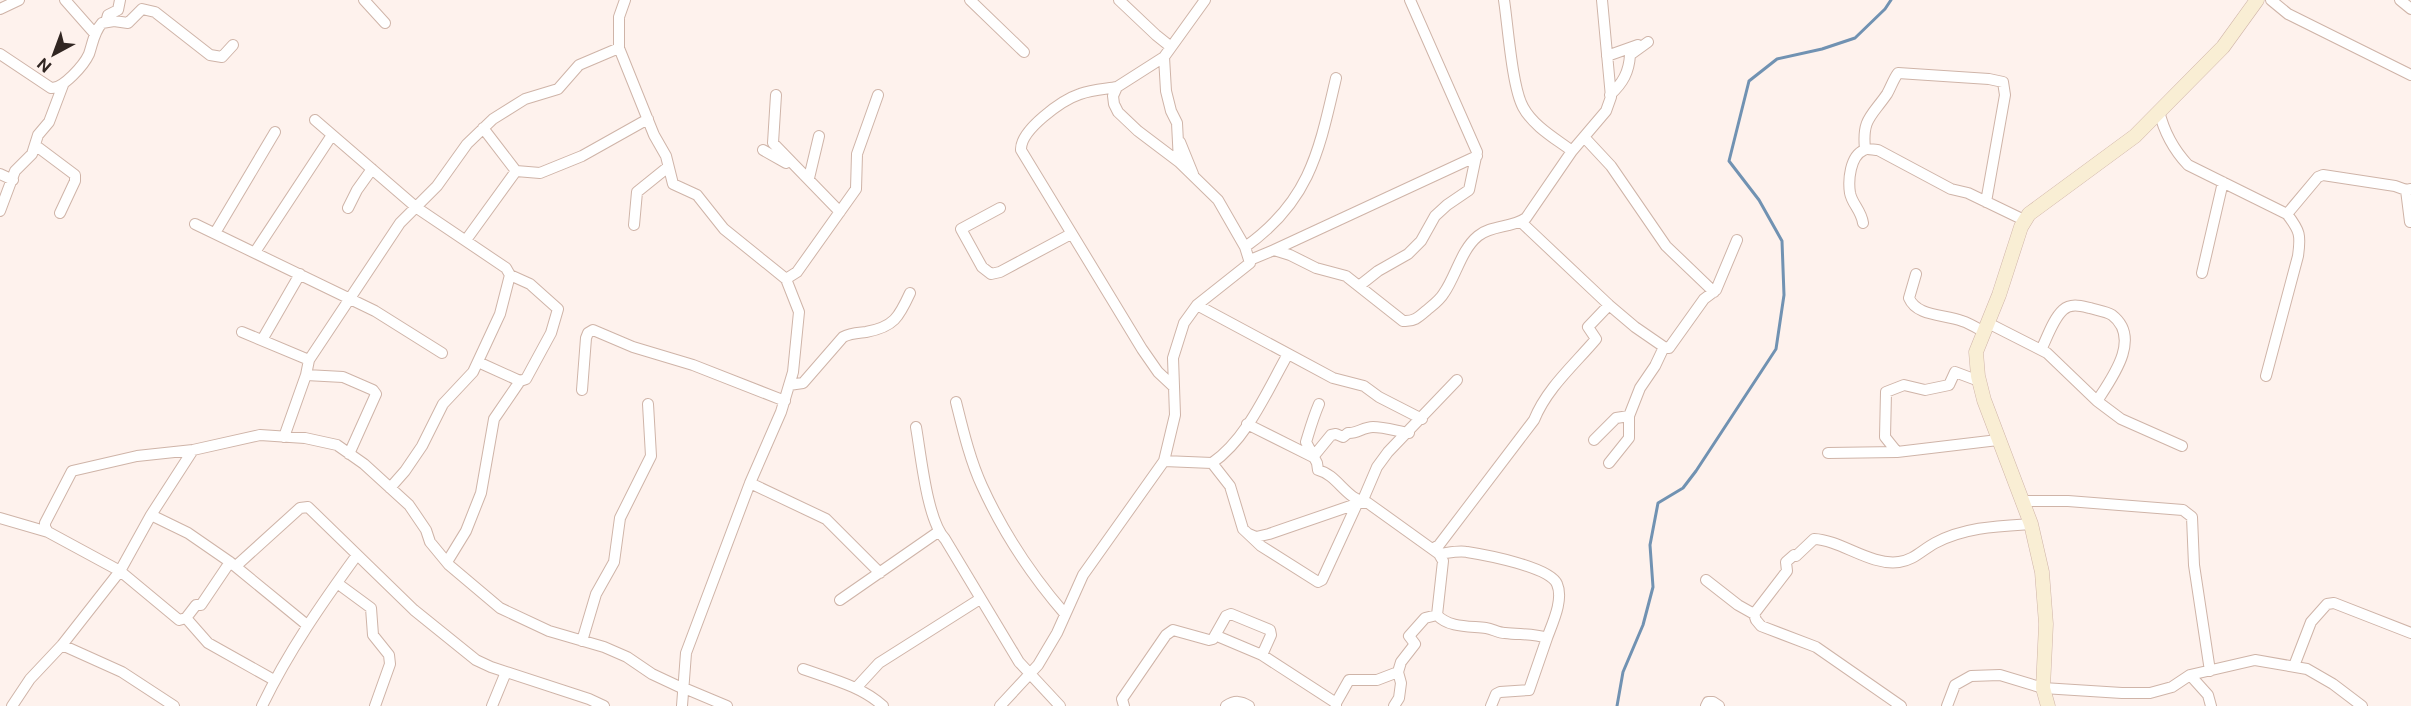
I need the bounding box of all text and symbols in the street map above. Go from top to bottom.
north arrow [24,24,84,84]
text: N [34,54,55,76]

